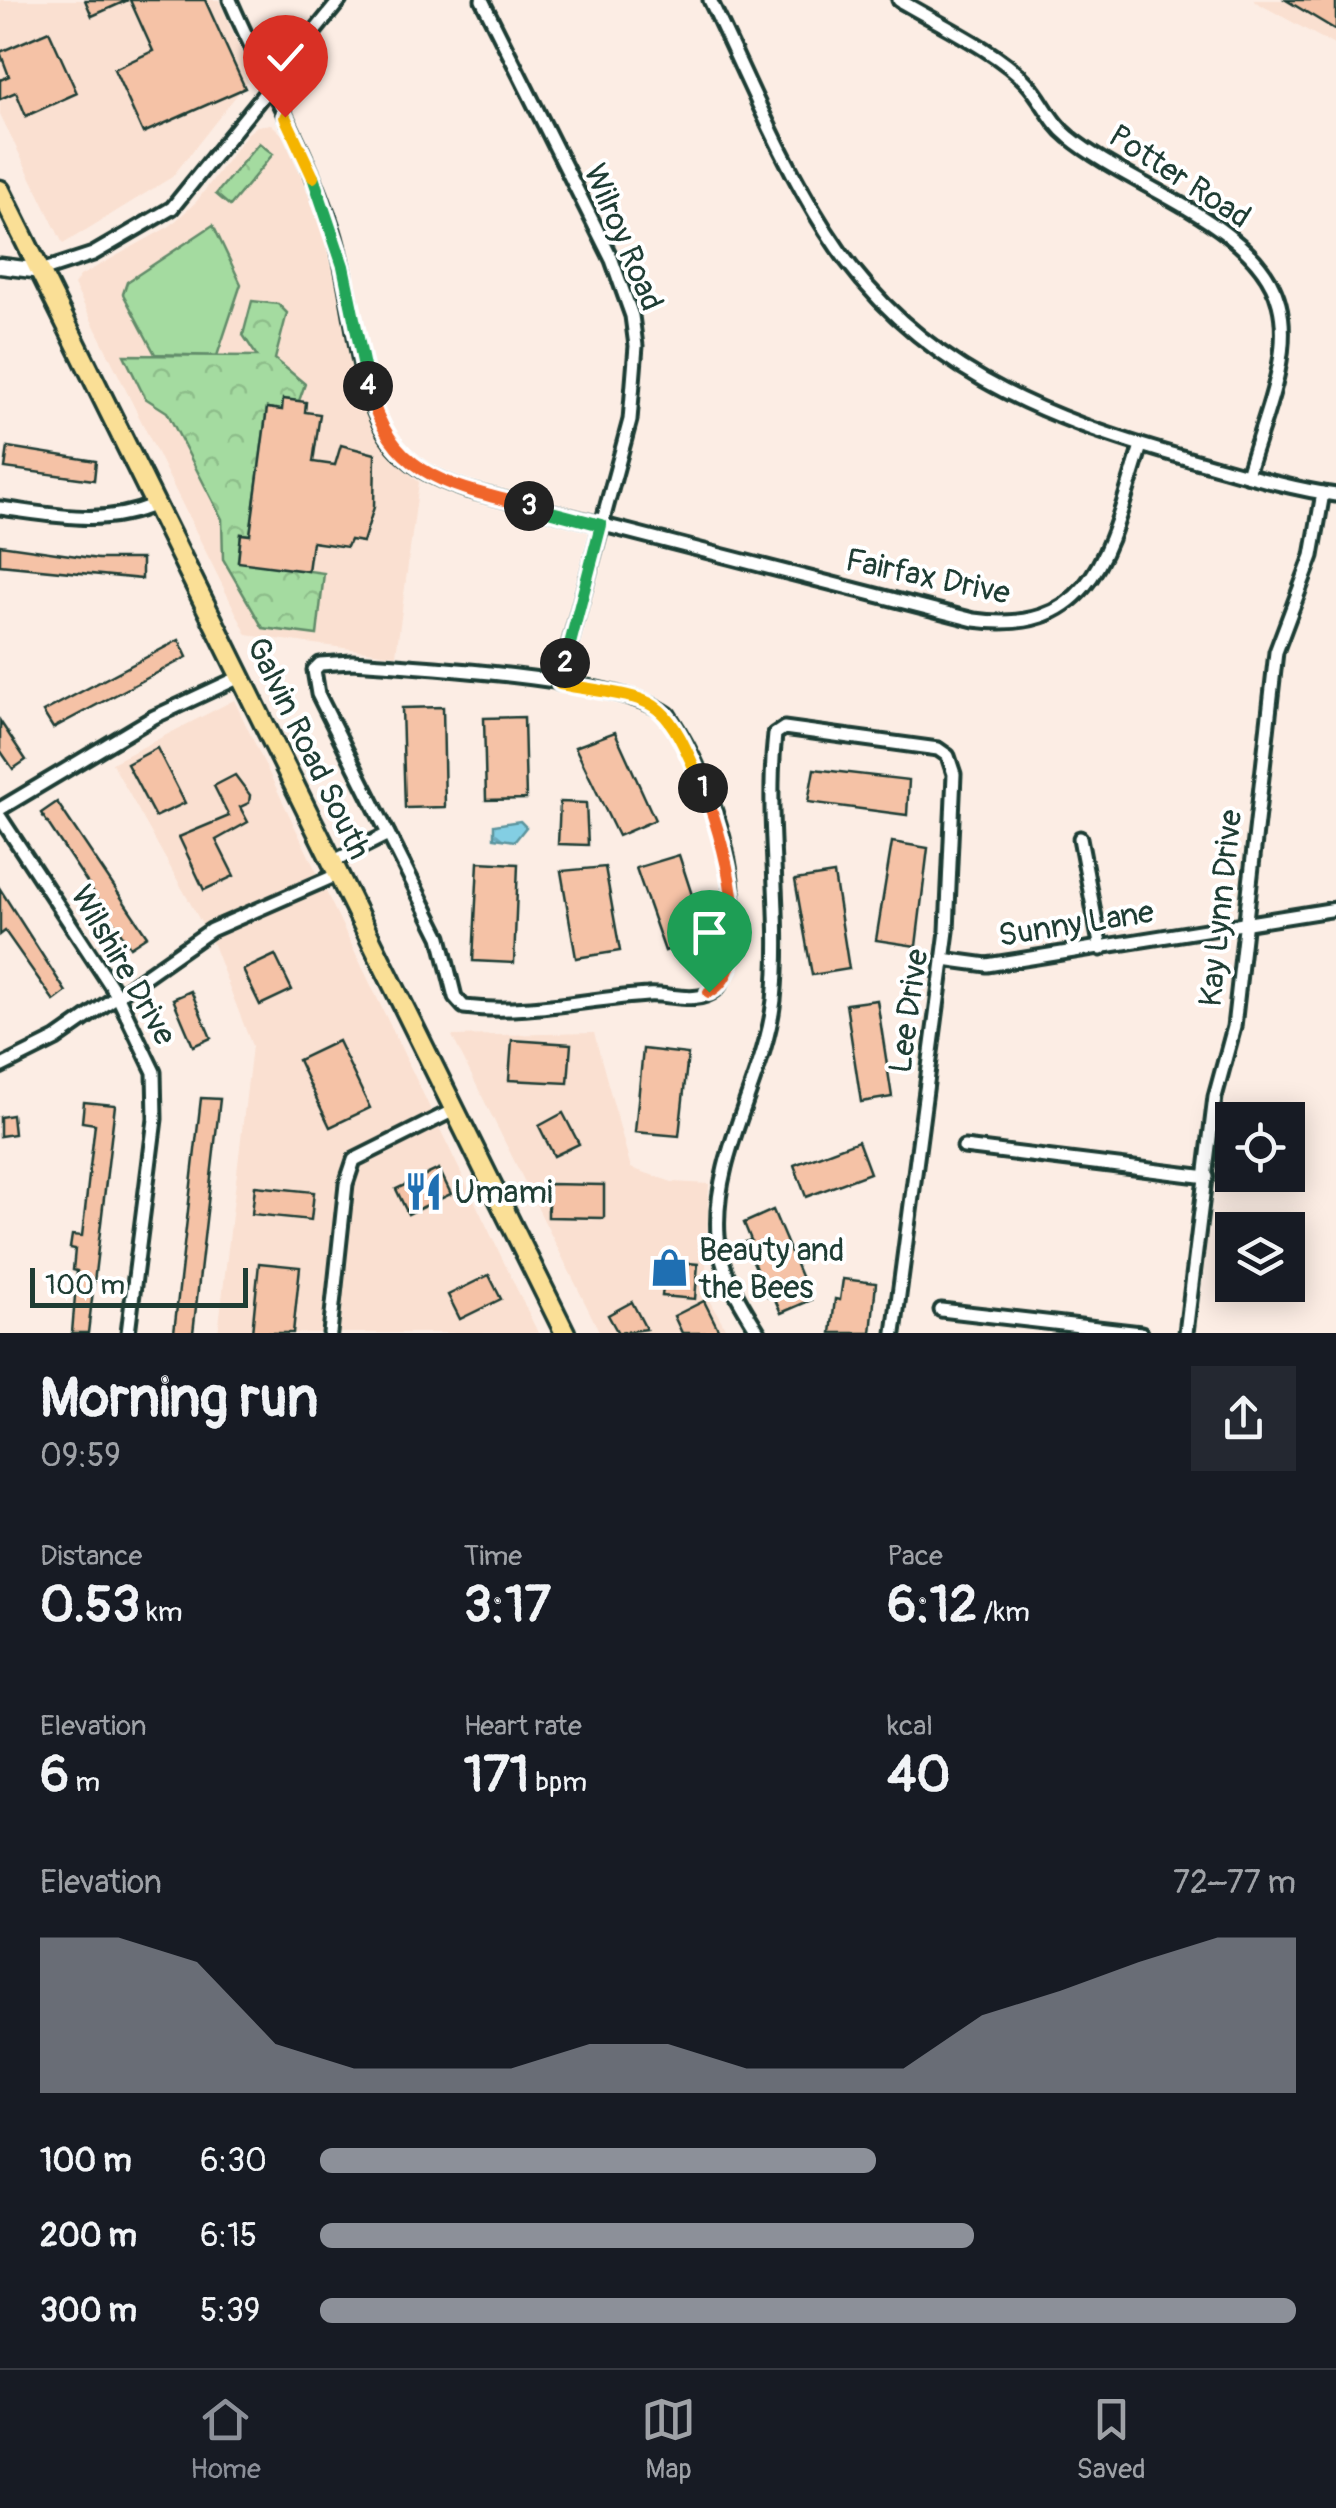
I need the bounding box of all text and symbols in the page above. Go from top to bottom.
pin [243,15,328,118]
icon: check [258,30,313,85]
street label: Potter Road [1101,116,1258,237]
street label: Wilroy Road [574,158,672,317]
pin: 4 [343,361,393,411]
text: 4 [360,368,376,403]
pin: 3 [504,481,554,531]
text: 3 [521,488,537,523]
street label: Fairfax Drive [842,540,1014,614]
street label: Galvin Road South [237,631,379,866]
pin: 2 [540,638,590,688]
text: 2 [557,645,573,680]
pin: 1 [678,763,728,813]
text: 1 [698,770,708,805]
street label: Kay Lynn Drive [1191,807,1251,1009]
street label: Wilshire Drive [61,879,185,1053]
pin [667,890,752,993]
street label: Sunny Lane [996,892,1157,956]
icon: arrive [682,905,737,960]
street label: Lee Drive [880,946,938,1076]
map controls [1215,1102,1305,1302]
button: locate [1215,1102,1305,1192]
restaurant icon: Umami [403,1171,445,1213]
place label: Umami [454,1173,553,1213]
button: layers [1215,1212,1305,1302]
place label: Beauty and the Bees [698,1231,844,1308]
shop icon: Beauty and the Bees [648,1247,690,1289]
scale bar [30,1263,248,1308]
text: 100 m [45,1268,125,1303]
text: Morning run [40,1364,318,1433]
button: share [1191,1366,1296,1471]
text: 09:59 [40,1436,121,1476]
text: Distance [40,1539,142,1574]
text: Time [464,1539,522,1574]
text: Pace [887,1539,943,1574]
text: 0.53 [40,1574,140,1637]
text: 3:17 [464,1574,551,1637]
text: 6:12 [887,1574,977,1637]
text: km [140,1595,183,1630]
text: /km [977,1595,1030,1630]
text: Elevation [40,1709,147,1744]
text: Heart rate [464,1709,582,1744]
text: kcal [887,1709,933,1744]
text: 6 [40,1744,69,1807]
text: 171 [464,1744,529,1807]
text: 40 [887,1744,950,1807]
text: m [69,1765,100,1800]
text: bpm [529,1765,587,1800]
text: Elevation [40,1863,162,1903]
text: 72–77 m [1173,1863,1296,1903]
text: 100 m [40,2141,132,2181]
text: 6:30 [200,2141,267,2181]
text: 200 m [40,2216,137,2256]
text: 6:15 [200,2216,257,2256]
text: 300 m [40,2291,137,2331]
text: 5:39 [200,2291,260,2331]
tab: Home [190,2392,261,2487]
tab: Map [641,2392,696,2487]
tab: Saved [1076,2392,1146,2487]

